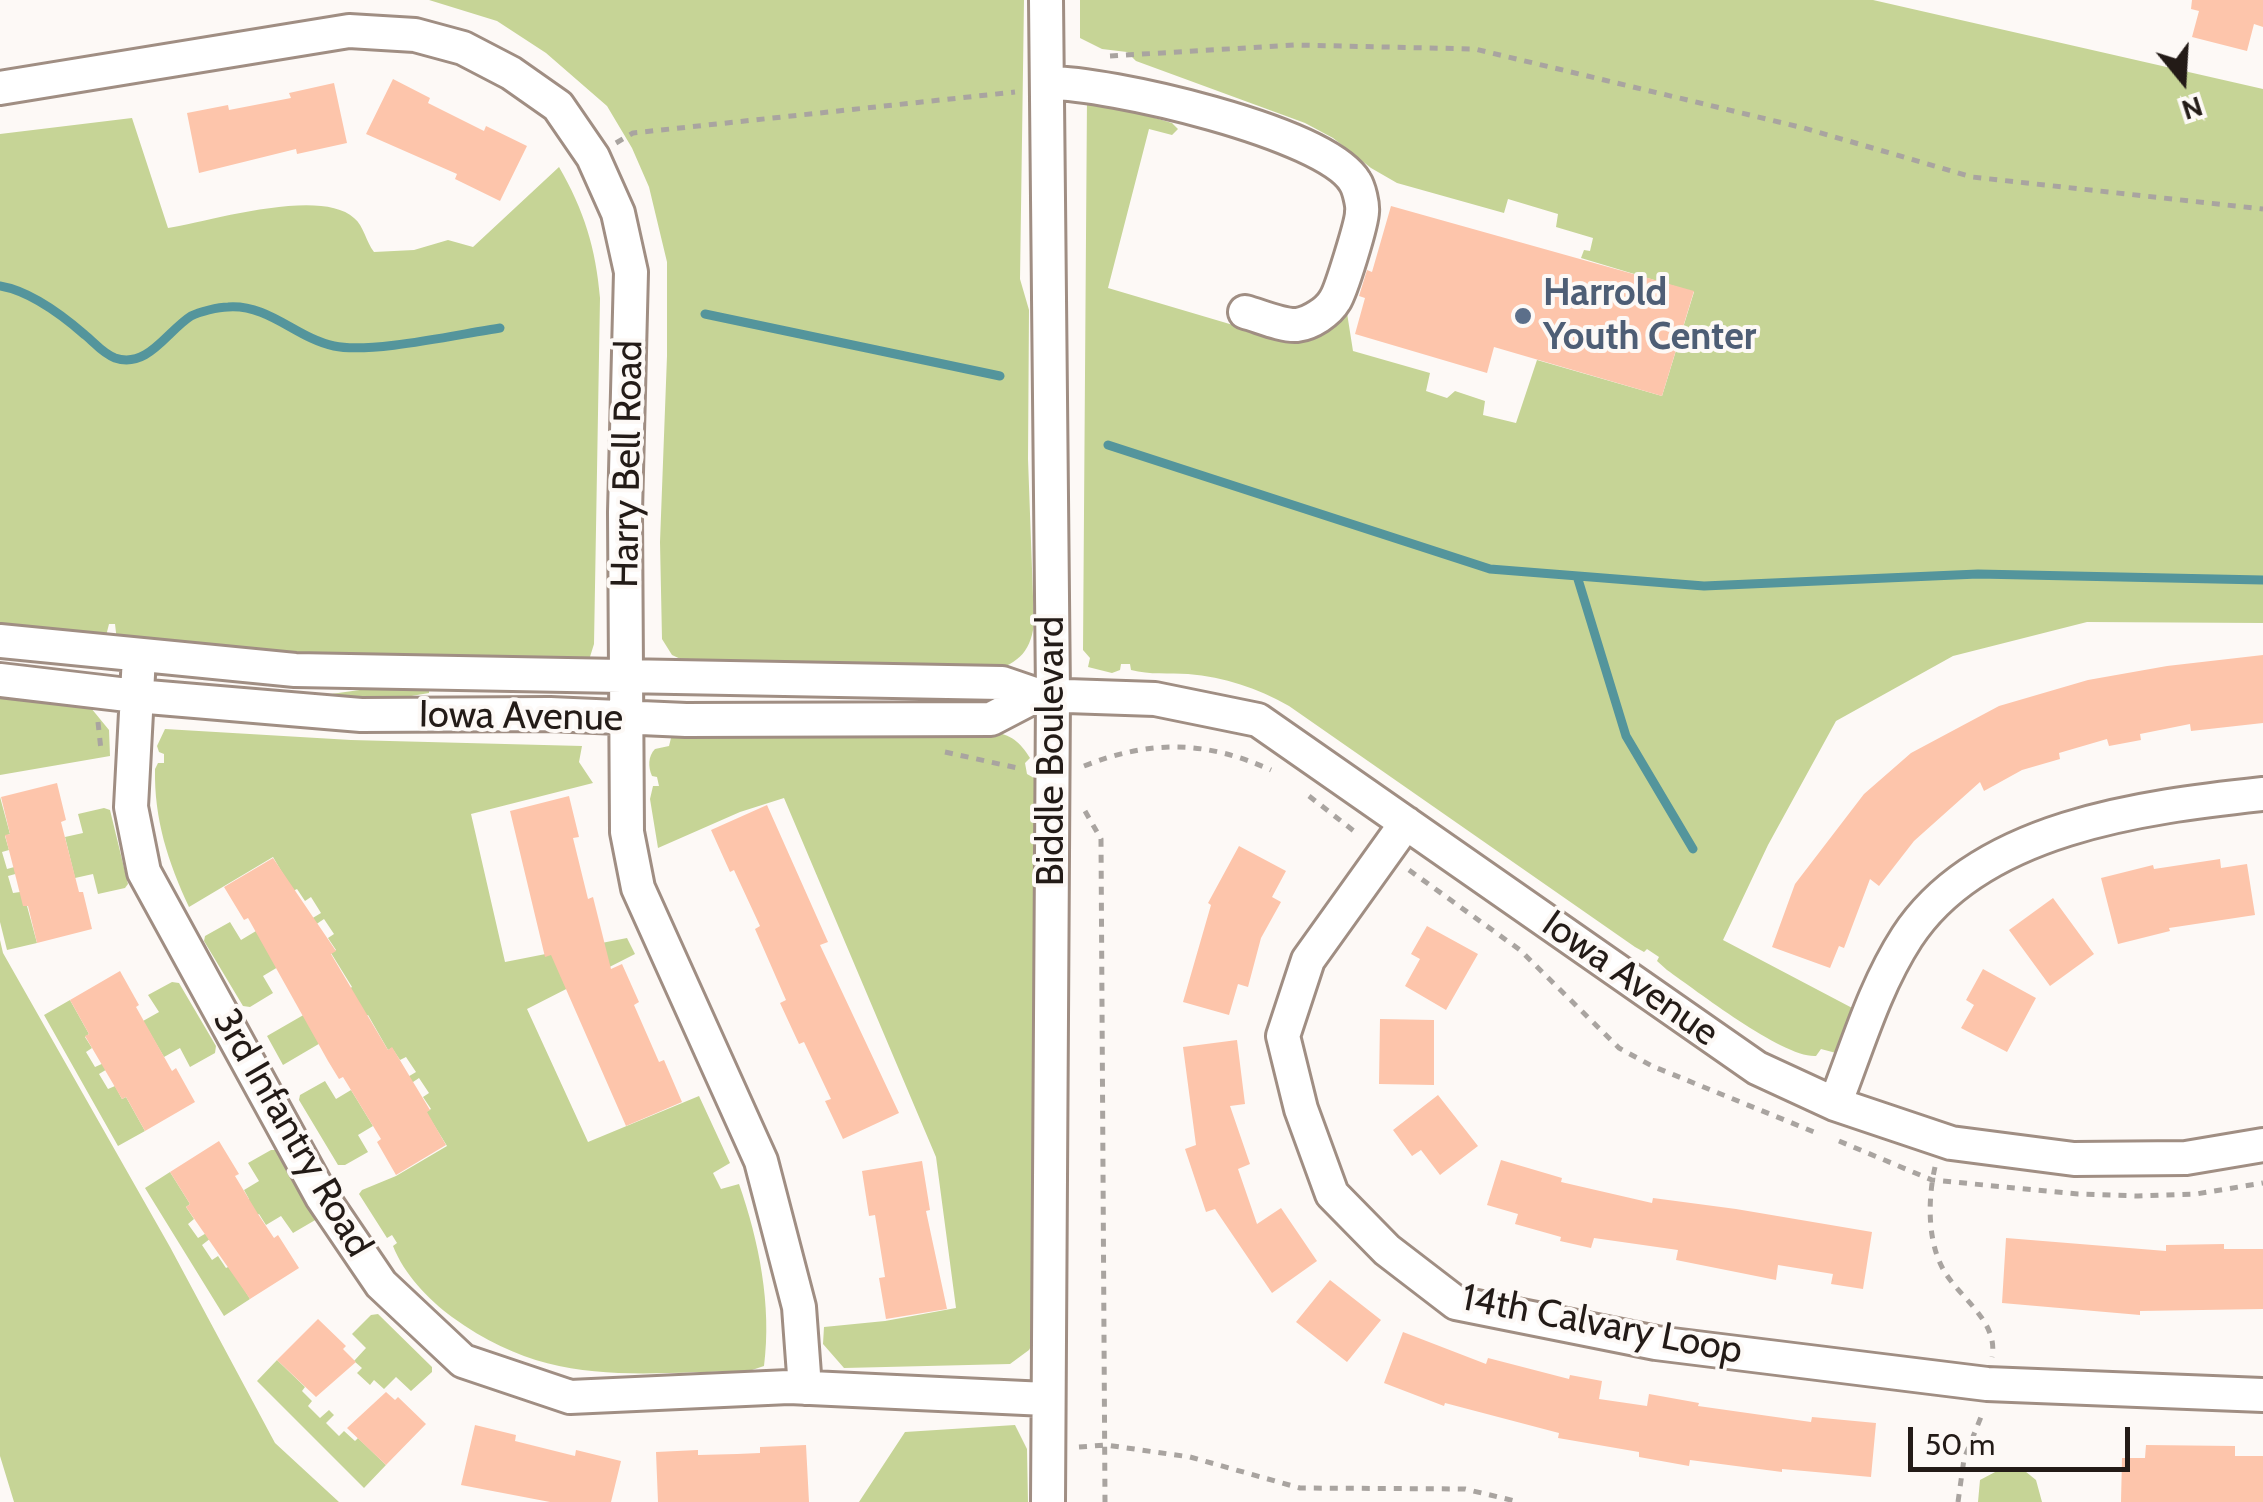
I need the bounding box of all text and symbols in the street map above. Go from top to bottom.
north arrow [2133,30,2233,130]
text: N [2178,89,2207,128]
place label: Harrold Youth Center [1543,271,1756,360]
marker: Harrold Youth Center [1512,305,1534,327]
street label: Harry Bell Road [603,340,653,588]
street label: Biddle Boulevard [1029,616,1075,886]
street label: Iowa Avenue [418,692,624,742]
street label: Iowa Avenue [1533,902,1727,1056]
street label: 3rd Infantry Road [203,1001,381,1265]
street label: 14th Calvary Loop [1458,1275,1746,1375]
scale bar [1913,1407,2136,1469]
text: 50 m [1925,1426,1995,1463]

